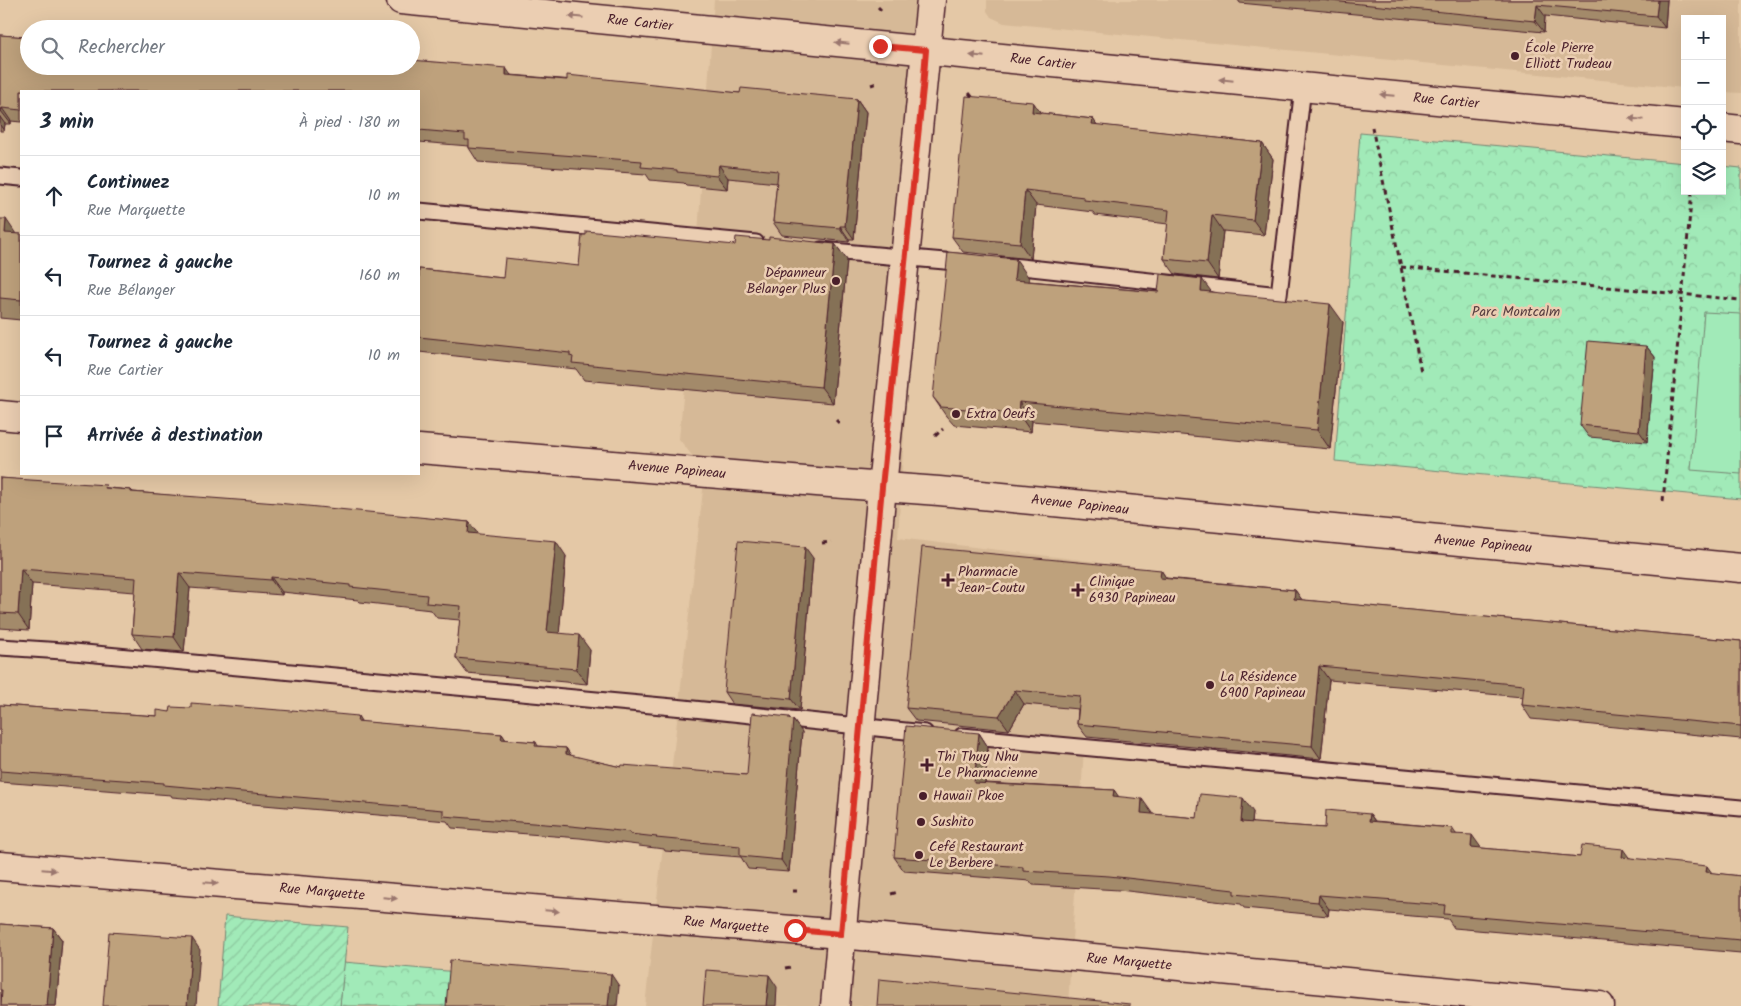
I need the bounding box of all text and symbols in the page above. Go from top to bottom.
street label: Rue Cartier [606,9,675,38]
one-way arrow [568,13,584,21]
map controls [1681,15,1726,195]
button: + [1681,15,1726,60]
search box [20,20,420,75]
text: Rechercher [78,33,165,63]
icon: search [38,34,66,62]
route end [869,35,892,58]
place label: École Pierre Elliott Trudeau [1525,37,1612,75]
one-way arrow [834,39,850,47]
street label: Rue Cartier [1009,48,1078,77]
marker: École Pierre Elliott Trudeau [1509,50,1521,62]
one-way arrow [968,52,984,60]
button: − [1681,60,1726,105]
one-way arrow [1217,76,1233,84]
street label: Rue Cartier [1412,87,1481,115]
one-way arrow [1379,91,1395,99]
button: locate [1681,105,1726,150]
text: 3 min [40,106,94,139]
text: À pied · 180 m [299,110,400,135]
one-way arrow [1628,115,1644,123]
button: layers [1681,150,1726,195]
text: Continuez [87,168,170,198]
icon: ahead [40,182,68,210]
text: 10 m [368,183,400,208]
text: Rue Marquette [87,198,185,223]
text: Tournez à gauche [87,248,233,278]
icon: left [40,262,68,290]
place label: Dépanneur Bélanger Plus [747,262,827,300]
text: 160 m [359,263,400,288]
marker: Dépanneur Bélanger Plus [830,275,842,287]
text: Rue Bélanger [87,278,175,303]
park label: Parc Montcalm [1472,301,1560,323]
text: Tournez à gauche [87,328,233,358]
icon: left [40,342,68,370]
text: 10 m [368,343,400,368]
text: Rue Cartier [87,358,163,383]
place label: Extra Oeufs [966,403,1035,425]
marker: Extra Oeufs [950,408,962,420]
text: Arrivée à destination [87,421,263,451]
icon: arrive [40,422,68,450]
street label: Avenue Papineau [627,455,727,485]
street label: Avenue Papineau [1030,489,1130,521]
street label: Avenue Papineau [1433,529,1533,559]
place label: Pharmacie Jean-Coutu [958,561,1025,599]
place label: Clinique 6930 Papineau [1089,571,1176,609]
marker: Pharmacie Jean-Coutu [942,574,954,586]
marker: Clinique 6930 Papineau [1071,583,1085,597]
place label: La Résidence 6900 Papineau [1220,666,1306,704]
marker: La Résidence 6900 Papineau [1204,679,1216,691]
place label: Thi Thuy Nhu Le Pharmacienne [937,746,1038,784]
marker: Thi Thuy Nhu Le Pharmacienne [921,759,933,771]
place label: Hawaii Pkoe [933,785,1005,807]
marker: Hawaii Pkoe [917,790,929,802]
place label: Sushito [931,811,974,833]
marker: Sushito [915,816,927,828]
place label: Cefé Restaurant Le Berbere [929,836,1025,874]
marker: Cefé Restaurant Le Berbere [913,849,925,861]
one-way arrow [41,866,57,874]
street label: Rue Marquette [278,877,366,907]
one-way arrow [203,879,219,887]
one-way arrow [382,894,398,902]
one-way arrow [544,907,560,915]
street label: Rue Marquette [682,910,770,940]
route start [784,919,807,942]
street label: Rue Marquette [1085,947,1173,977]

